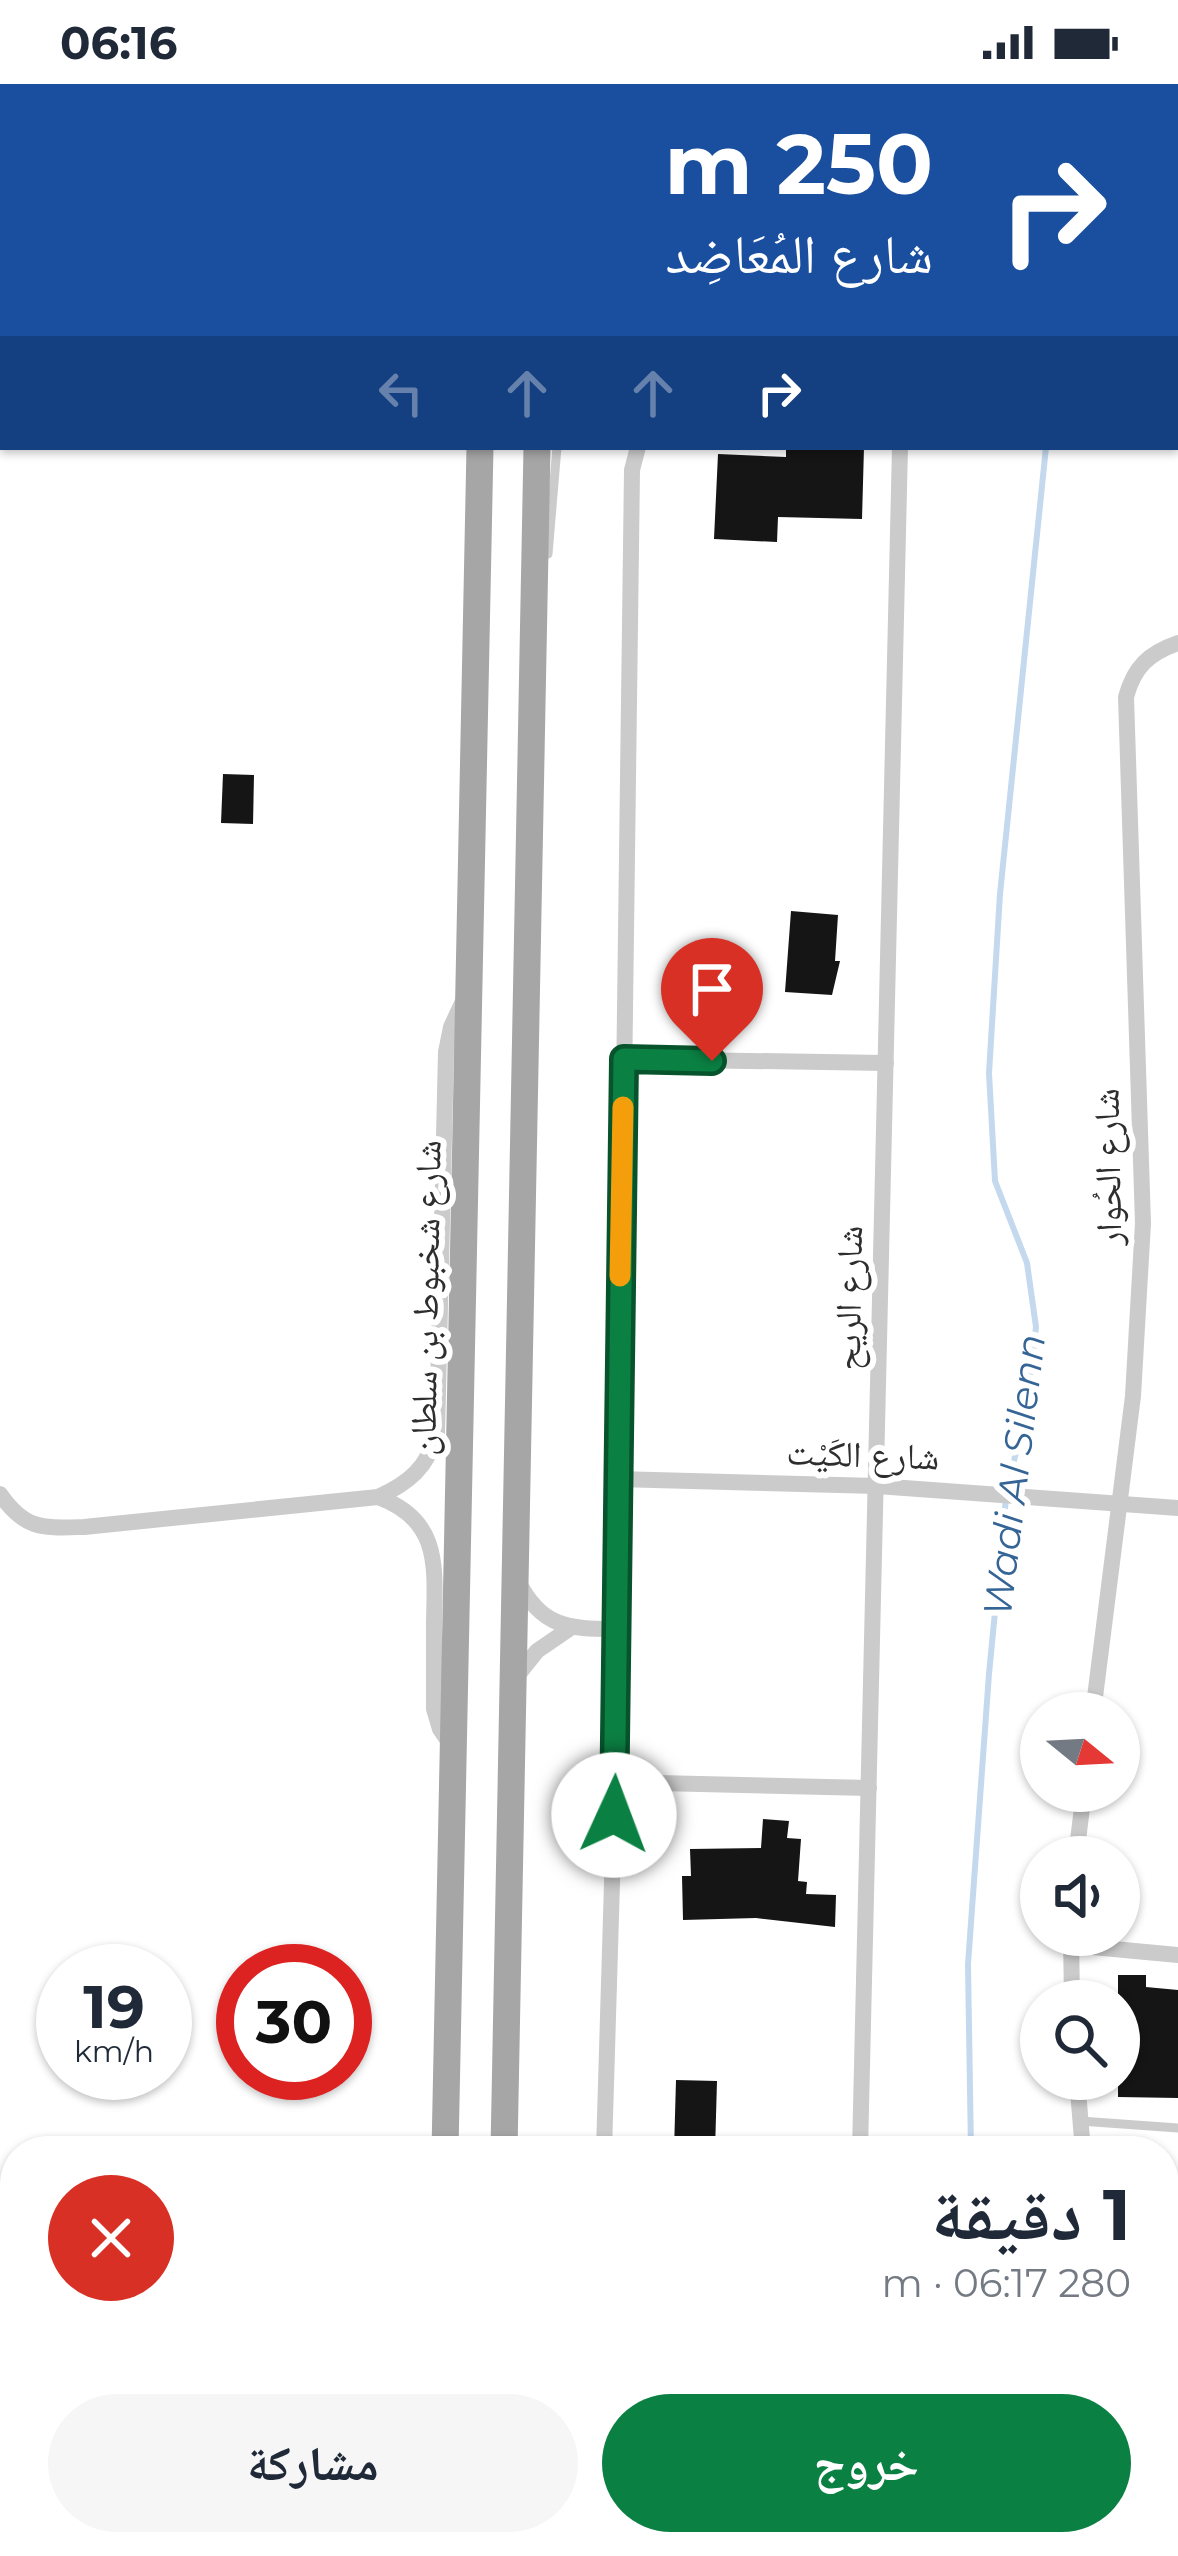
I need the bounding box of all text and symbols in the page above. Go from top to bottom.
text: 06:16 [60,15,177,70]
text: 250 m [665,113,933,215]
icon: right [975,132,1131,288]
text: شارع المُعَاضِد [666,221,933,287]
icon: left [368,360,434,426]
icon: ahead [494,360,560,426]
icon: ahead [620,360,686,426]
icon: right [746,360,812,426]
pin [661,938,763,1061]
icon: arrive [679,956,745,1022]
street label: شارع الحُوار [1084,1088,1131,1247]
street label: شارع شخبوط بن سلطان [400,1140,451,1456]
street label: شارع الريح [825,1225,872,1371]
water label: Wadi Al Silenn [973,1331,1055,1619]
street label: شارع الكَيْت [786,1429,940,1480]
north arrow [1020,1692,1140,1812]
map controls [1020,1692,1140,2100]
position arrow [551,1752,677,1878]
button: sound [1020,1836,1140,1956]
speed limit sign: 30 [216,1944,372,2100]
text: 19 [83,1970,145,2043]
button: search [1020,1980,1140,2100]
text: km/h [74,2033,154,2070]
text: 1 دقيقة [931,2170,1131,2258]
button: close [48,2175,174,2301]
text: 280 m · 06:17 [881,2259,1131,2307]
button: مشاركة [48,2394,578,2532]
button: خروج [602,2394,1131,2532]

